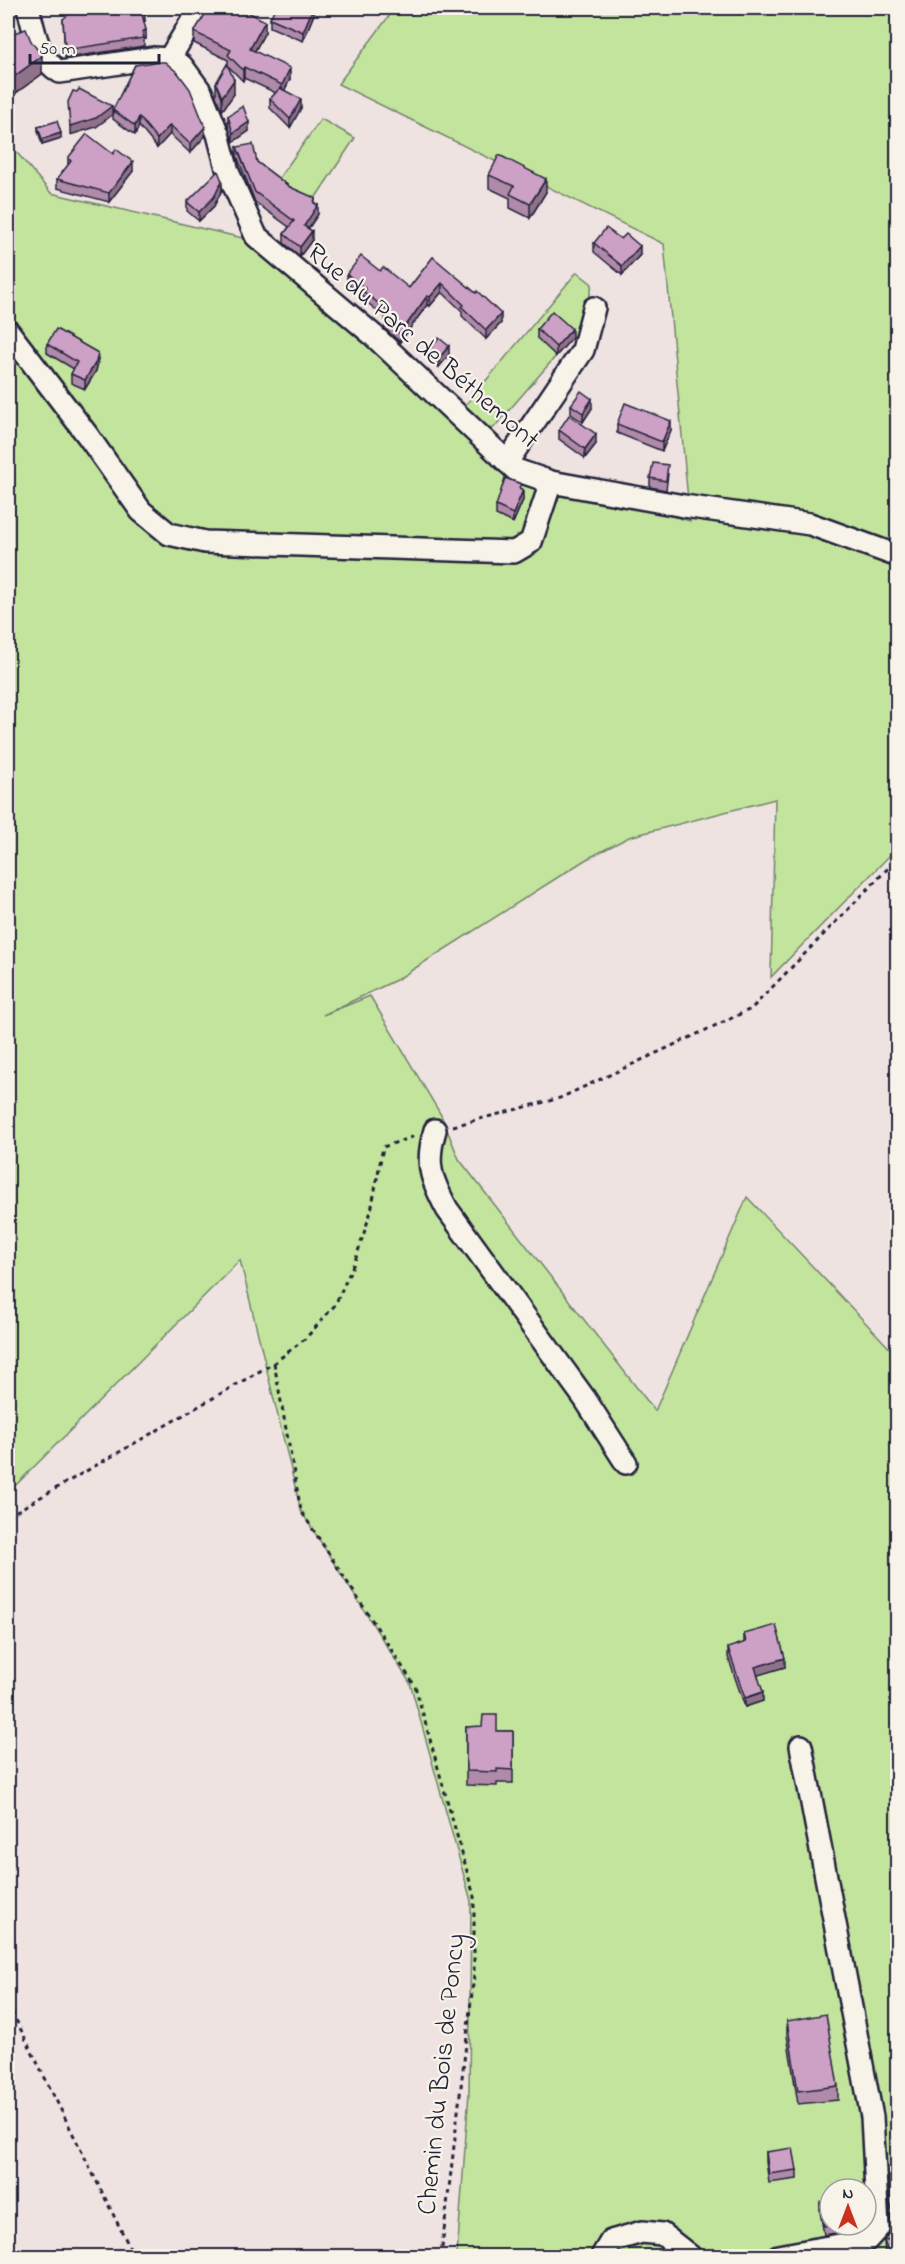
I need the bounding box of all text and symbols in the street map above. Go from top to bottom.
scale bar [30,27,159,65]
text: 50 m [39,37,76,63]
street label: Rue du Parc de Béthemont [297,234,548,459]
street label: Chemin du Bois de Poncy [408,1932,477,2217]
north arrow [818,2177,878,2237]
text: N [843,2182,854,2206]

